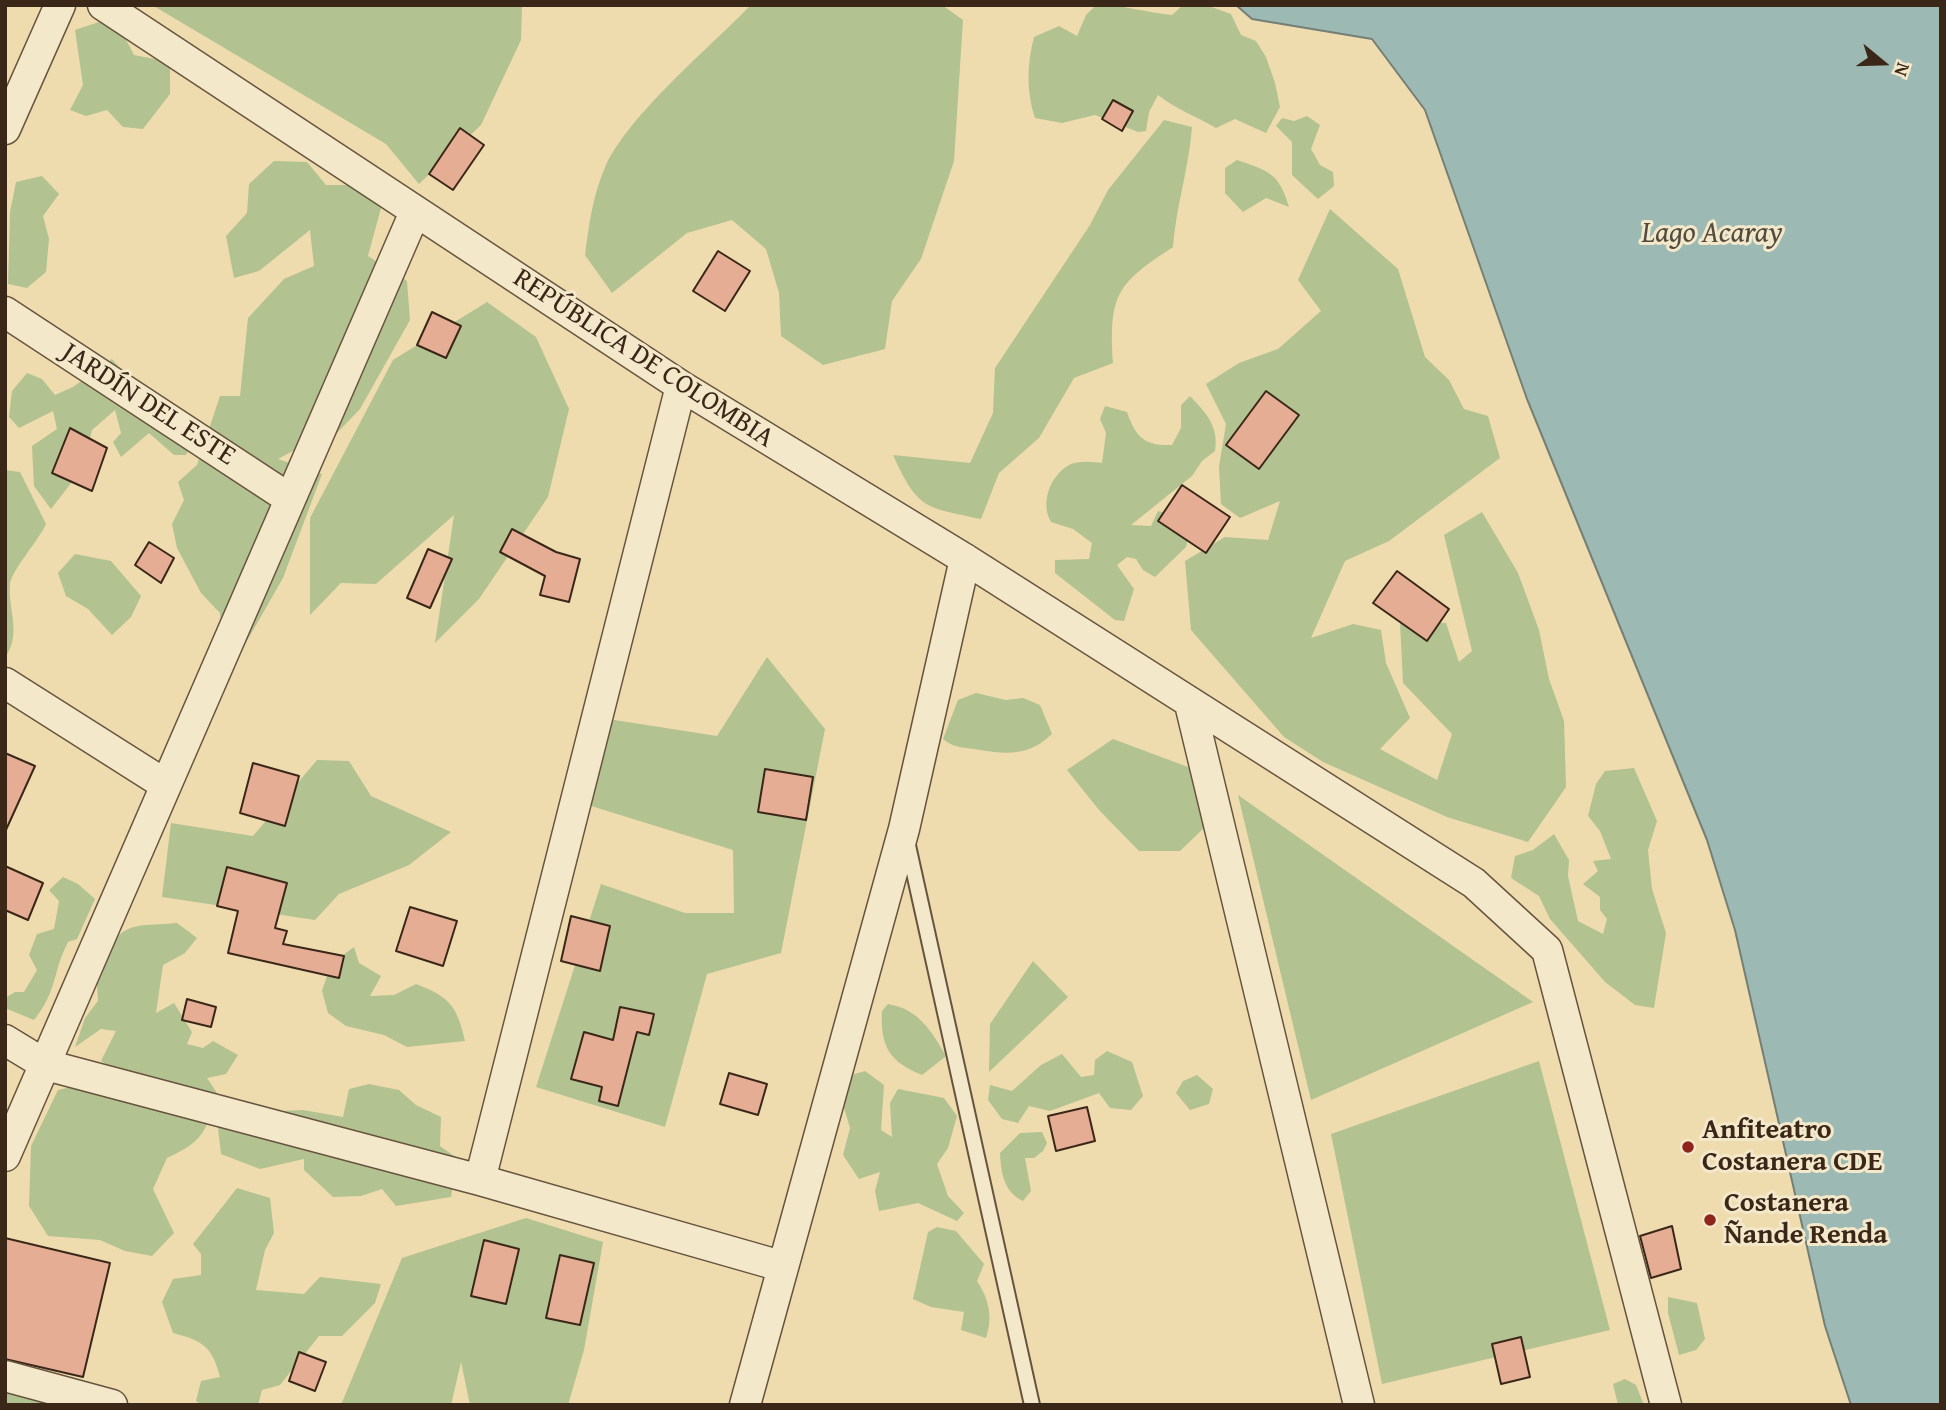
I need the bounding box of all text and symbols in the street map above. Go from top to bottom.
north arrow [1848,28,1918,98]
text: N [1888,59,1918,80]
water label: Lago Acaray [1642,216,1782,252]
street label: REPÚBLICA DE COLOMBIA [506,262,780,456]
street label: JARDÍN DEL ESTE [55,336,241,474]
place label: Anfiteatro Costanera CDE [1702,1114,1882,1180]
marker: Anfiteatro Costanera CDE [1680,1139,1696,1155]
place label: Costanera Ñande Renda [1724,1187,1888,1253]
marker: Costanera Ñande Renda [1702,1212,1718,1228]

